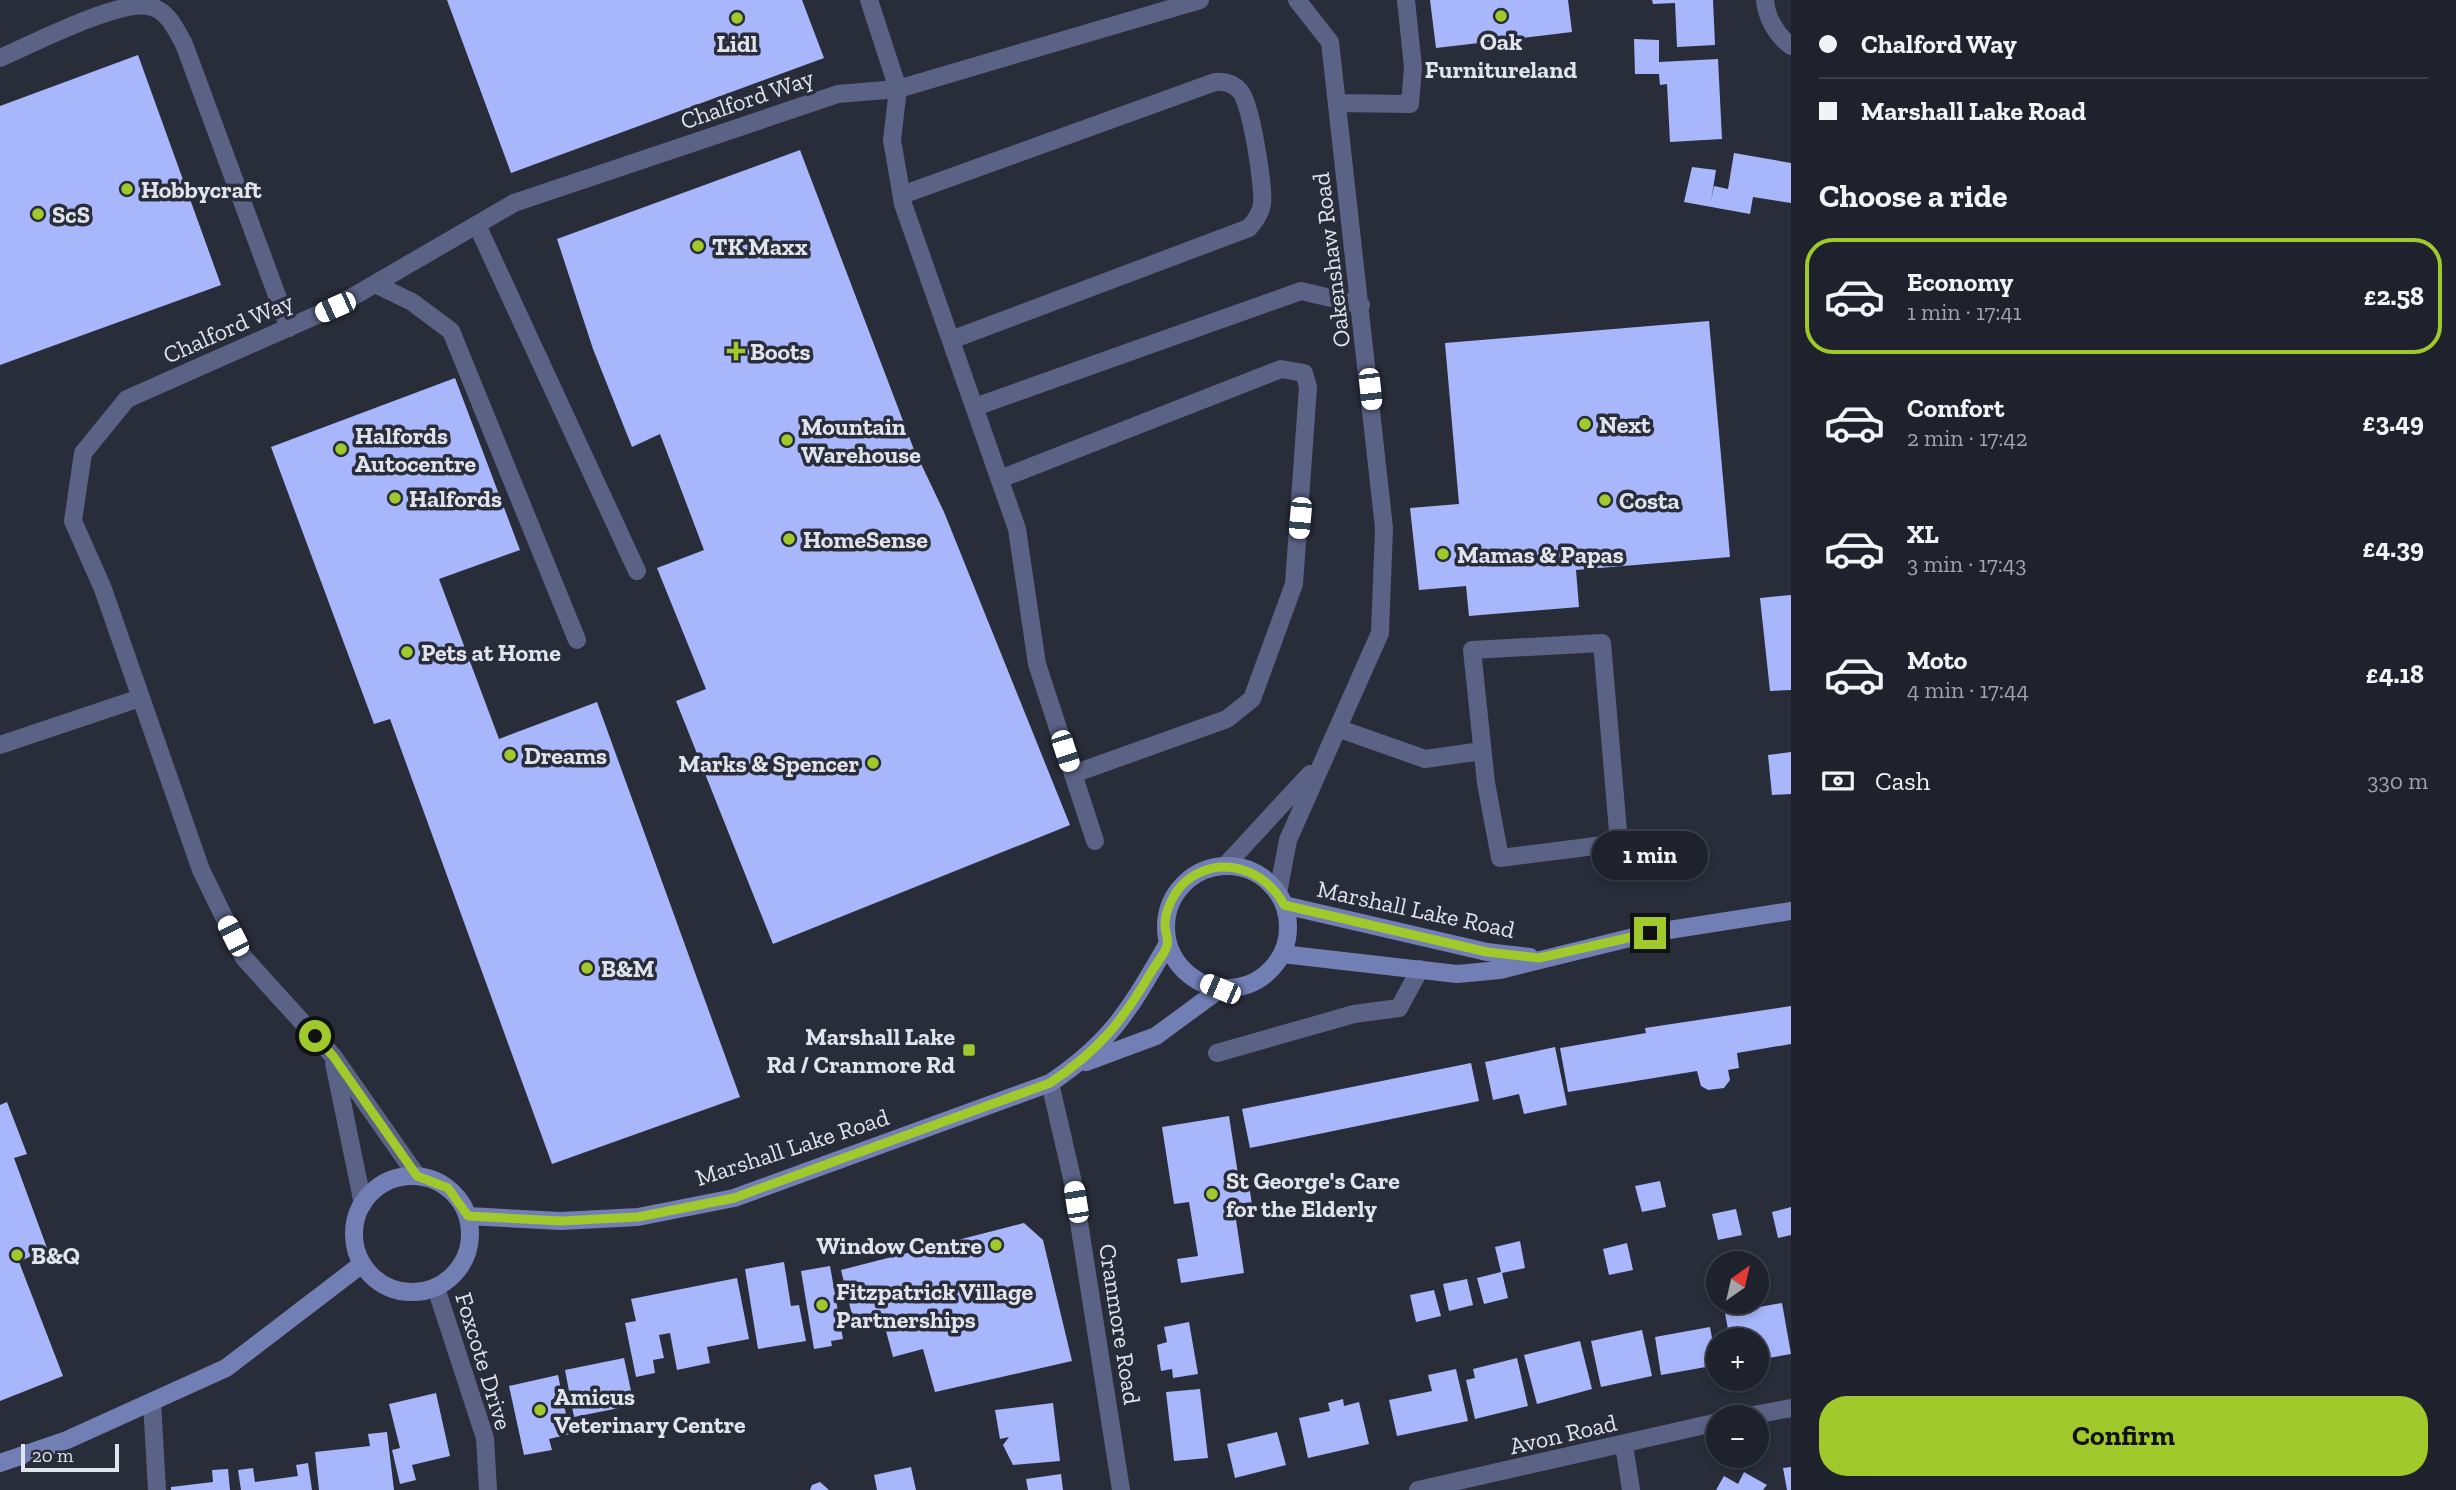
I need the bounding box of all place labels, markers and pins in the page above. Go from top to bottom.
marker: Oak Furnitureland [1493,8,1509,24]
marker: Lidl [729,10,745,26]
place label: Oak Furnitureland [1425,27,1577,84]
place label: Lidl [716,29,758,58]
place label: Hobbycraft [141,175,262,204]
marker: Hobbycraft [119,181,135,197]
place label: ScS [52,200,90,229]
marker: ScS [30,206,46,222]
place label: TK Maxx [712,232,808,261]
marker: TK Maxx [690,238,706,254]
place label: Boots [750,337,811,366]
marker: Boots [728,343,744,359]
place label: Next [1599,410,1651,439]
place label: Mountain Warehouse [801,412,921,469]
marker: Next [1577,416,1593,432]
place label: Halfords Autocentre [355,421,477,478]
marker: Mountain Warehouse [779,432,795,448]
marker: Halfords Autocentre [333,441,349,457]
place label: Halfords [409,484,502,513]
place label: Costa [1619,486,1680,515]
marker: Halfords [387,490,403,506]
marker: Costa [1597,492,1613,508]
place label: HomeSense [803,525,928,554]
marker: HomeSense [781,531,797,547]
place label: Mamas & Papas [1457,540,1624,569]
marker: Mamas & Papas [1435,546,1451,562]
place label: Pets at Home [421,638,561,667]
marker: Pets at Home [399,644,415,660]
place label: Dreams [524,741,607,770]
marker: Dreams [502,747,518,763]
place label: Marks & Spencer [679,749,859,778]
marker: Marks & Spencer [865,755,881,771]
place label: B&M [601,954,654,983]
marker: B&M [579,960,595,976]
place label: Marshall Lake Rd / Cranmore Rd [767,1022,955,1079]
marker: Marshall Lake Rd / Cranmore Rd [961,1042,977,1058]
place label: St George's Care for the Elderly [1226,1166,1400,1223]
marker: St George's Care for the Elderly [1204,1186,1220,1202]
place label: Window Centre [816,1231,982,1260]
marker: Window Centre [988,1237,1004,1253]
place label: B&Q [31,1241,80,1270]
marker: B&Q [9,1247,25,1263]
place label: Fitzpatrick Village Partnerships [836,1277,1034,1334]
marker: Fitzpatrick Village Partnerships [814,1297,830,1313]
place label: Amicus Veterinary Centre [554,1382,746,1439]
marker: Amicus Veterinary Centre [532,1402,548,1418]

